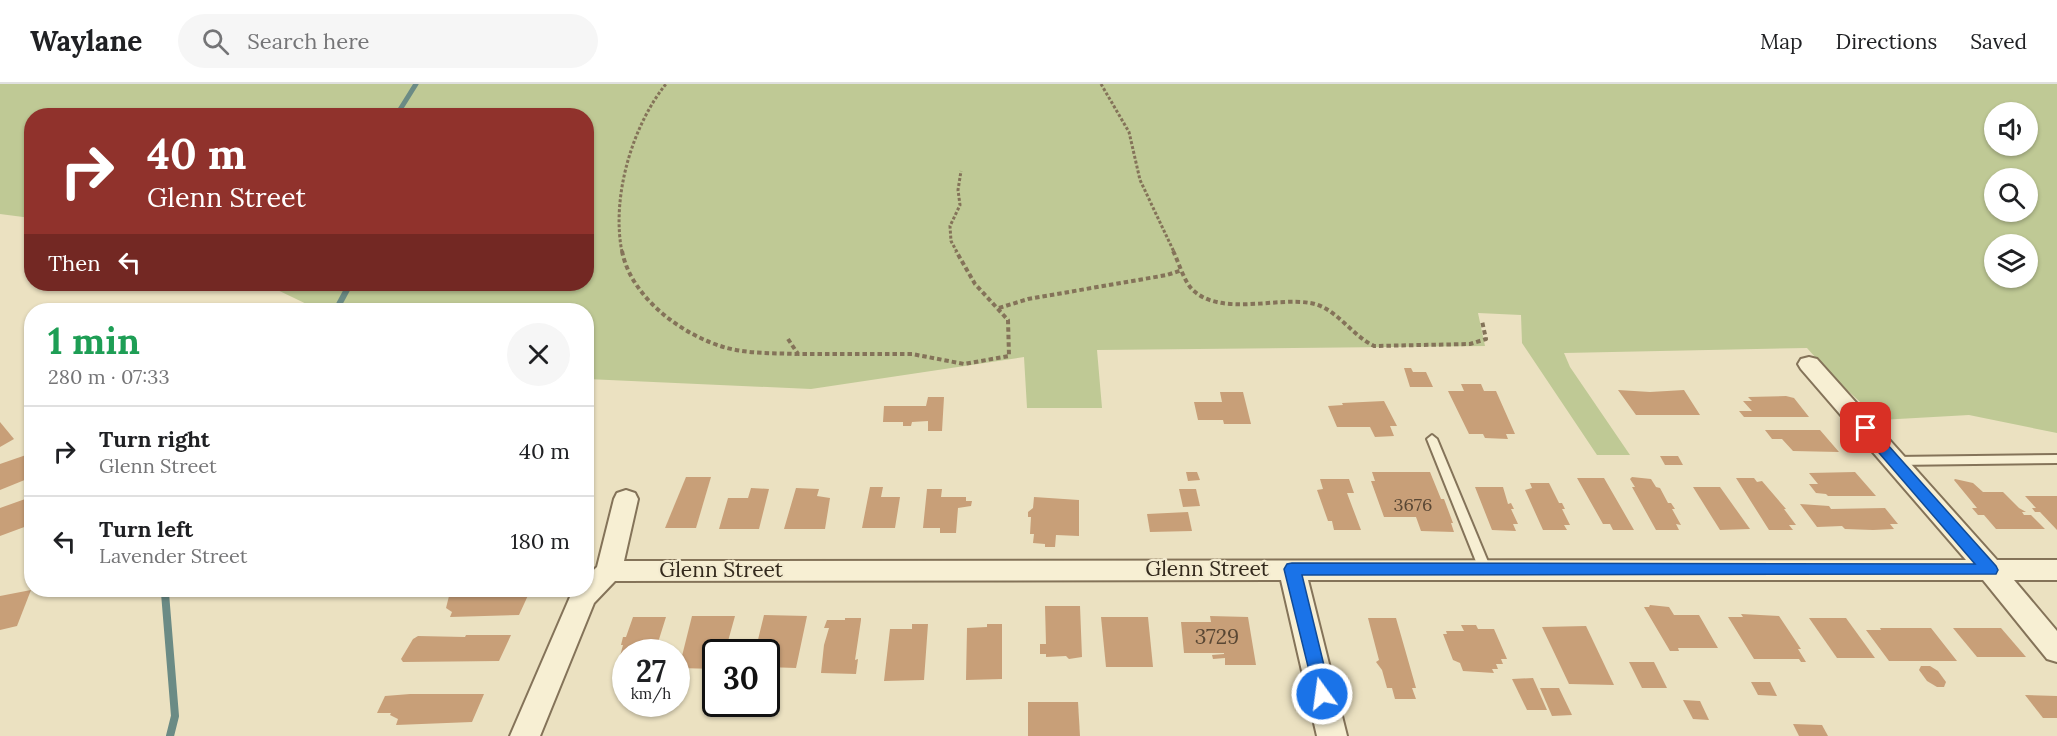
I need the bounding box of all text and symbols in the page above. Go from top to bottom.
search box [178,14,598,68]
text: Waylane [30,23,142,59]
icon: search [199,25,232,58]
text: Search here [247,27,370,55]
text: Map [1760,28,1803,55]
text: Directions [1836,28,1937,55]
text: Saved [1970,28,2027,55]
map controls [1984,102,2038,288]
button: sound [1984,102,2038,156]
text: 40 m [147,127,246,181]
icon: right [48,132,126,210]
button: search [1984,168,2038,222]
text: Glenn Street [147,180,306,214]
button: layers [1984,234,2038,288]
icon: left [113,246,146,279]
text: Then [48,249,101,277]
text: 1 min [48,318,140,364]
button: close [507,323,570,386]
text: 280 m · 07:33 [48,364,170,389]
pin [1840,402,1891,453]
icon: arrive [1849,411,1882,444]
text: Turn right [99,425,210,453]
icon: right [48,435,81,468]
text: 40 m [519,437,570,465]
text: Glenn Street [99,453,217,478]
house number: 3676 [1393,493,1433,516]
text: Turn left [99,515,193,543]
icon: left [48,525,81,558]
text: 180 m [511,527,570,555]
text: Lavender Street [99,543,247,568]
street label: Glenn Street [1145,555,1270,582]
street label: Glenn Street [659,556,784,583]
house number: 3729 [1195,623,1239,650]
speed limit sign: 30 [702,639,780,717]
text: 27 [636,652,666,690]
position arrow [1290,662,1354,726]
text: km/h [631,684,671,703]

